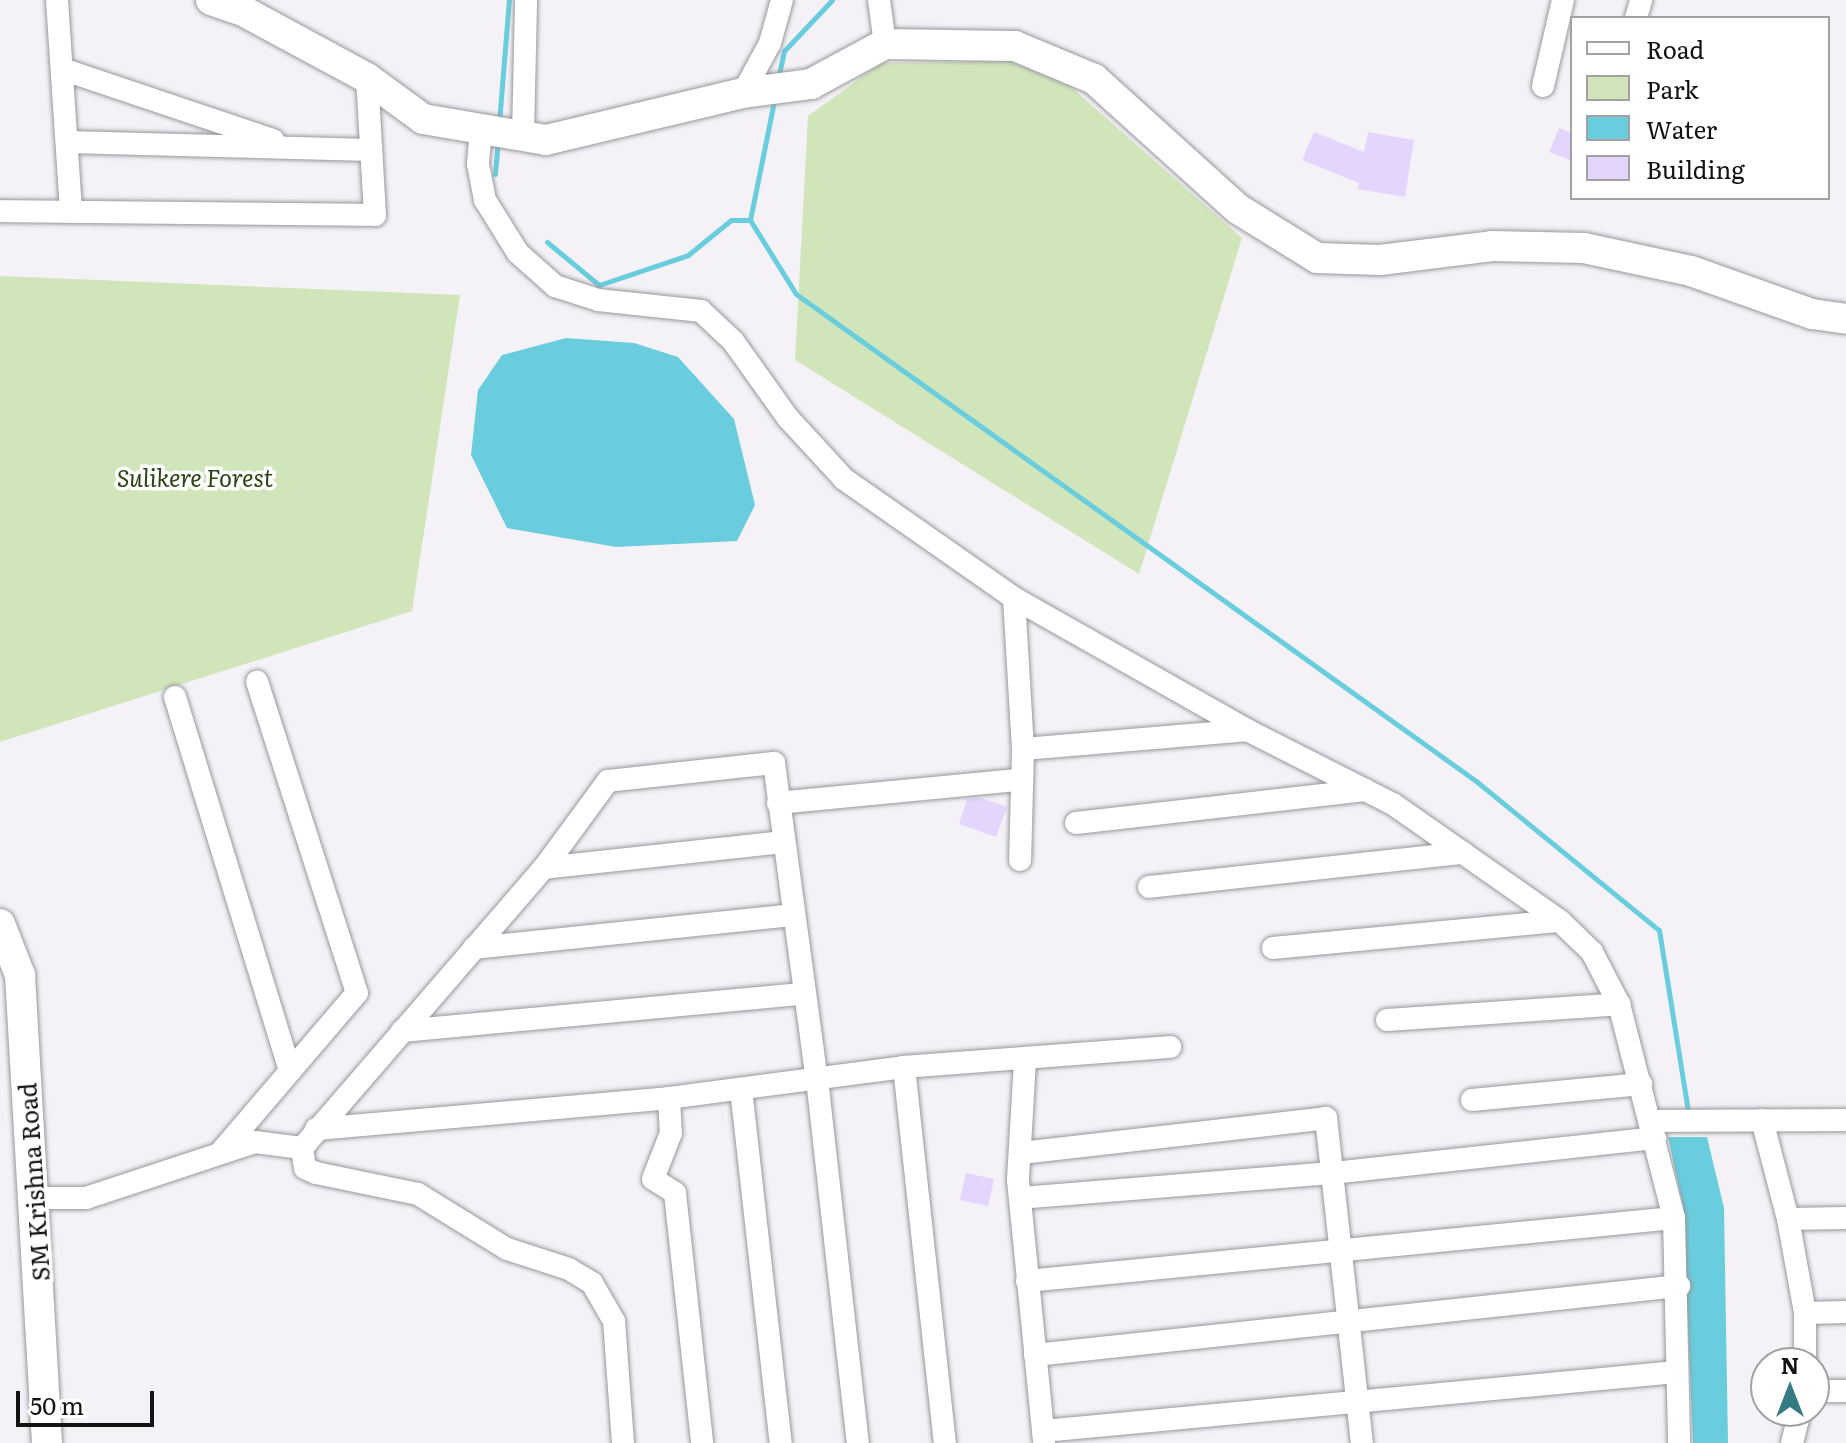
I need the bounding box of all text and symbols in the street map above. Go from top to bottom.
legend [1570,16,1830,200]
text: Road [1646,31,1704,66]
text: Park [1646,71,1699,106]
text: Water [1646,111,1717,146]
text: Building [1646,151,1745,186]
park label: Sulikere Forest [117,463,273,491]
street label: SM Krishna Road [12,1082,54,1282]
north arrow [1750,1347,1830,1427]
text: N [1781,1348,1799,1381]
scale bar [20,1375,158,1425]
text: 50 m [30,1387,84,1422]

